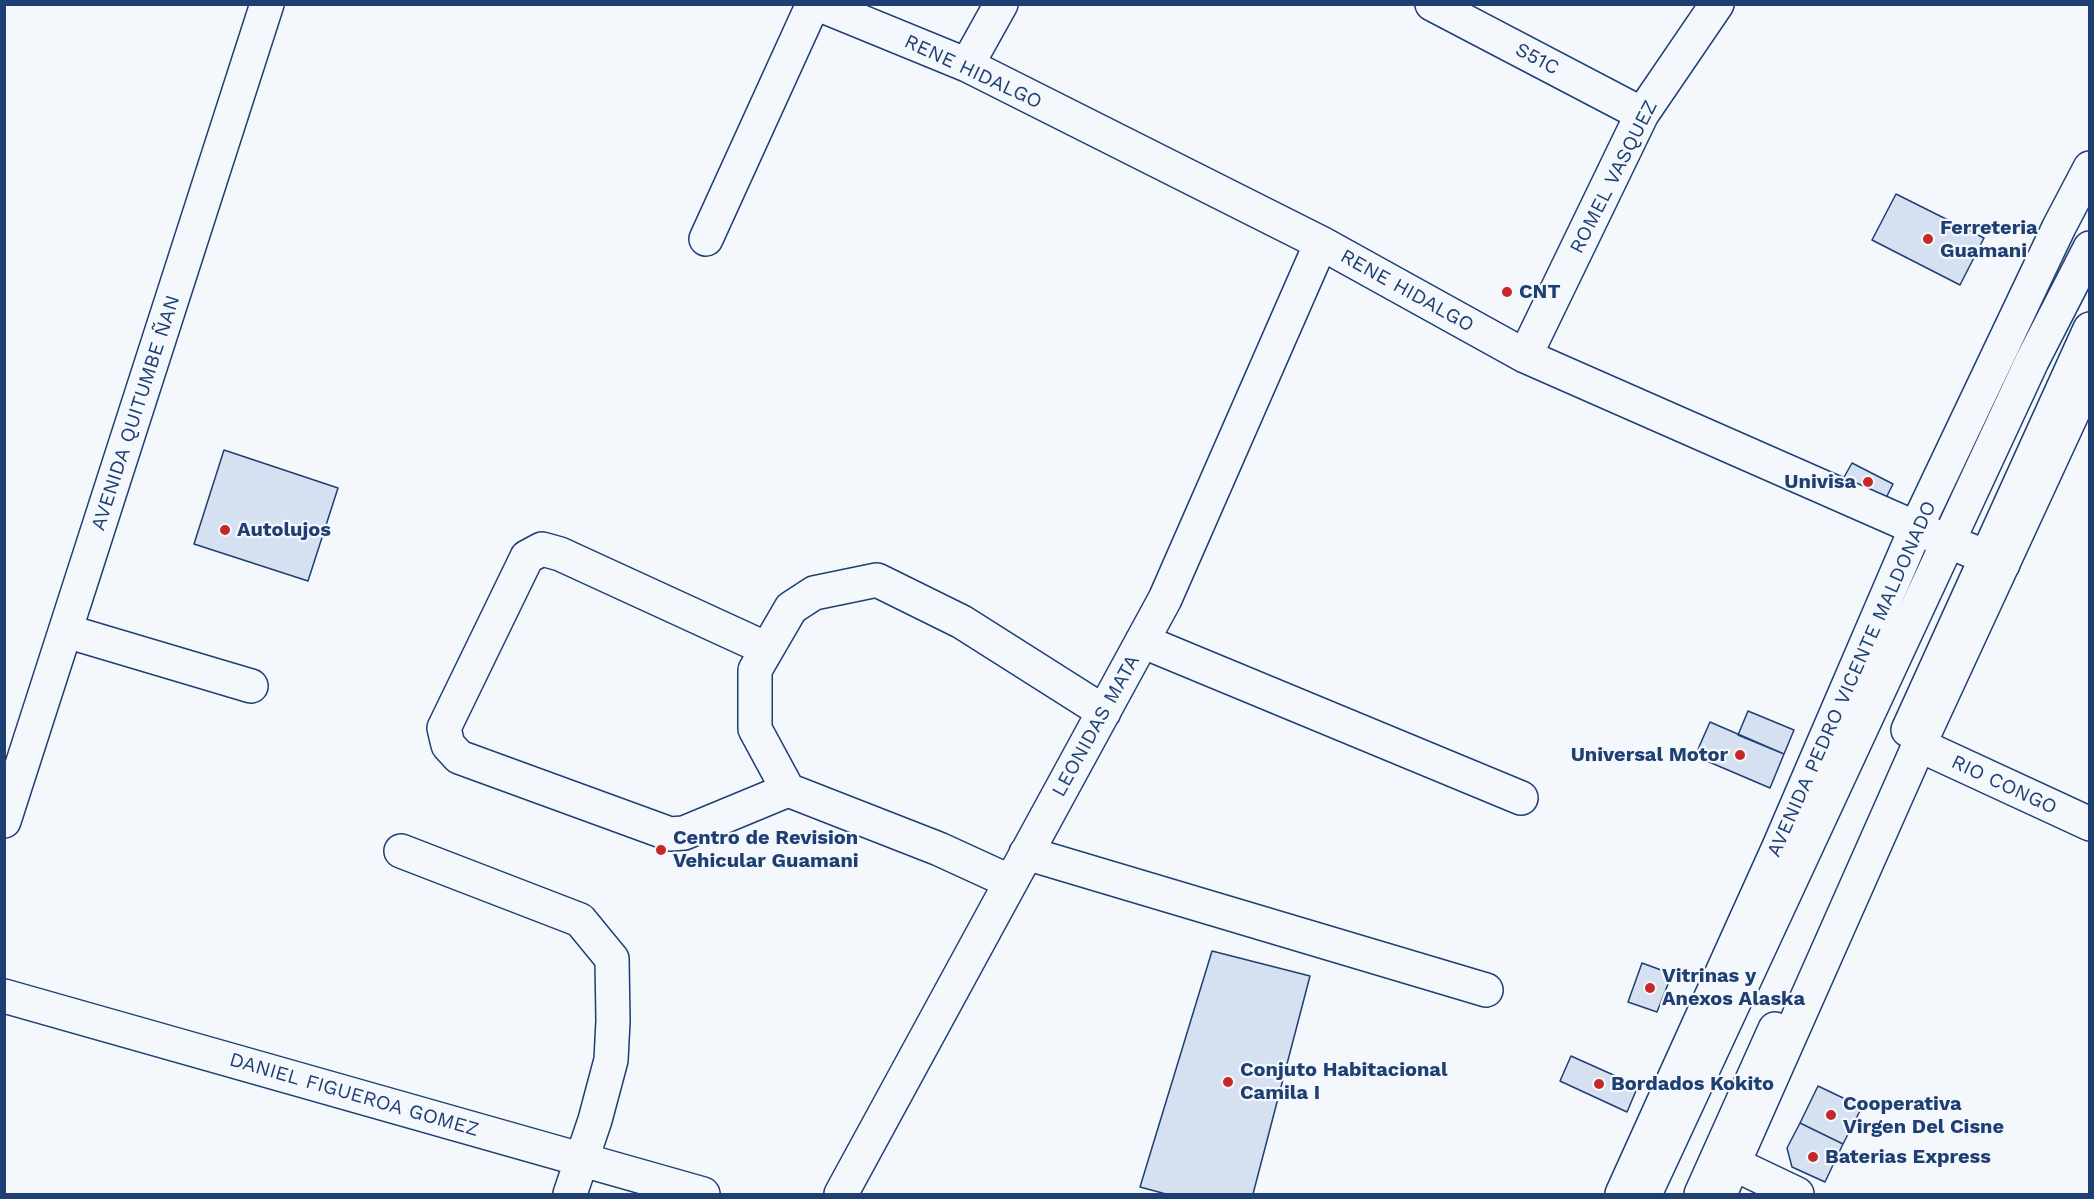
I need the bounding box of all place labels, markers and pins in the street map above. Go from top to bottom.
place label: Ferreteria Guamani [1940,216,2038,263]
marker: Ferreteria Guamani [1921,232,1935,246]
place label: CNT [1519,280,1560,304]
marker: CNT [1500,285,1514,299]
place label: Univisa [1784,470,1856,494]
marker: Univisa [1861,475,1875,489]
place label: Autolujos [237,518,331,542]
marker: Autolujos [218,523,232,537]
place label: Universal Motor [1571,743,1728,767]
marker: Universal Motor [1733,748,1747,762]
place label: Centro de Revision Vehicular Guamani [673,826,859,873]
marker: Centro de Revision Vehicular Guamani [654,843,668,857]
place label: Vitrinas y Anexos Alaska [1662,964,1805,1011]
marker: Vitrinas y Anexos Alaska [1643,981,1657,995]
place label: Conjuto Habitacional Camila I [1240,1058,1447,1105]
place label: Bordados Kokito [1611,1072,1774,1096]
marker: Conjuto Habitacional Camila I [1221,1075,1235,1089]
marker: Bordados Kokito [1592,1077,1606,1091]
place label: Cooperativa Virgen Del Cisne [1843,1092,2004,1139]
marker: Cooperativa Virgen Del Cisne [1824,1108,1838,1122]
place label: Baterias Express [1825,1145,1991,1169]
marker: Baterias Express [1806,1150,1820,1164]

